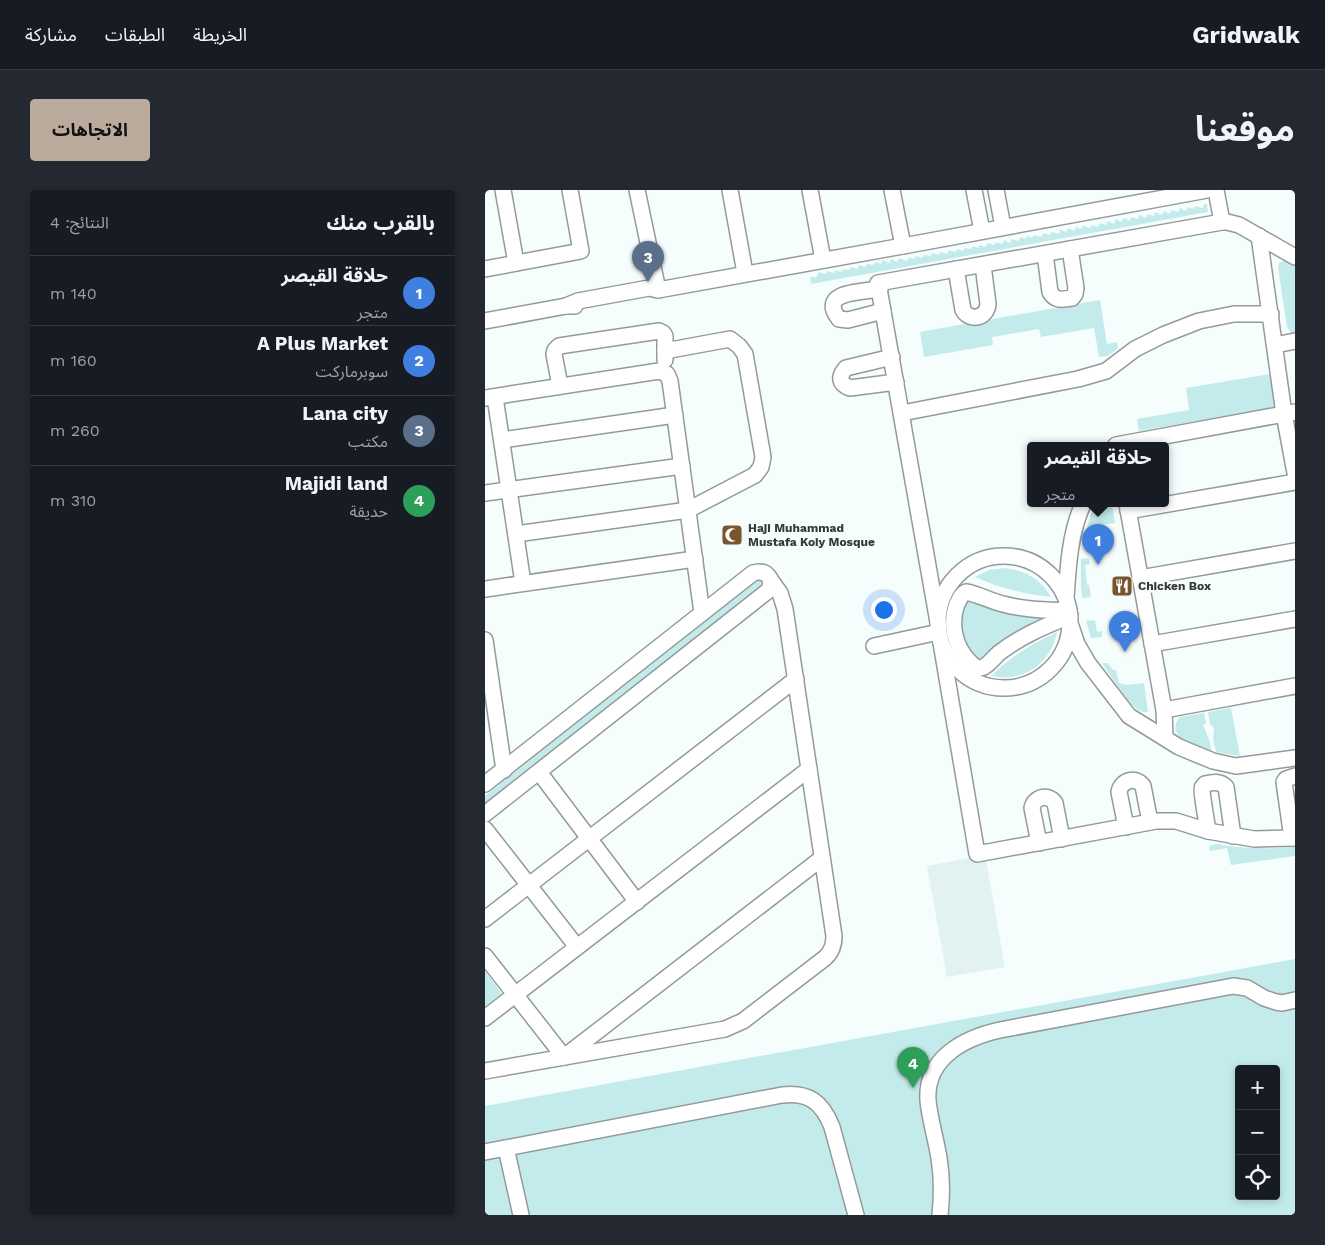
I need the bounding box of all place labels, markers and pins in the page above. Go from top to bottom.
pin: 3 [632,241,664,282]
place label: Haji Muhammad Mustafa Koiy Mosque [748,521,875,549]
mosque icon: Haji Muhammad Mustafa Koiy Mosque [720,523,744,547]
pin: 1 [1082,524,1114,565]
restaurant icon: Chicken Box [1110,574,1134,598]
place label: Chicken Box [1138,579,1211,593]
pin: 2 [1109,611,1141,652]
pin: 4 [897,1047,929,1088]

